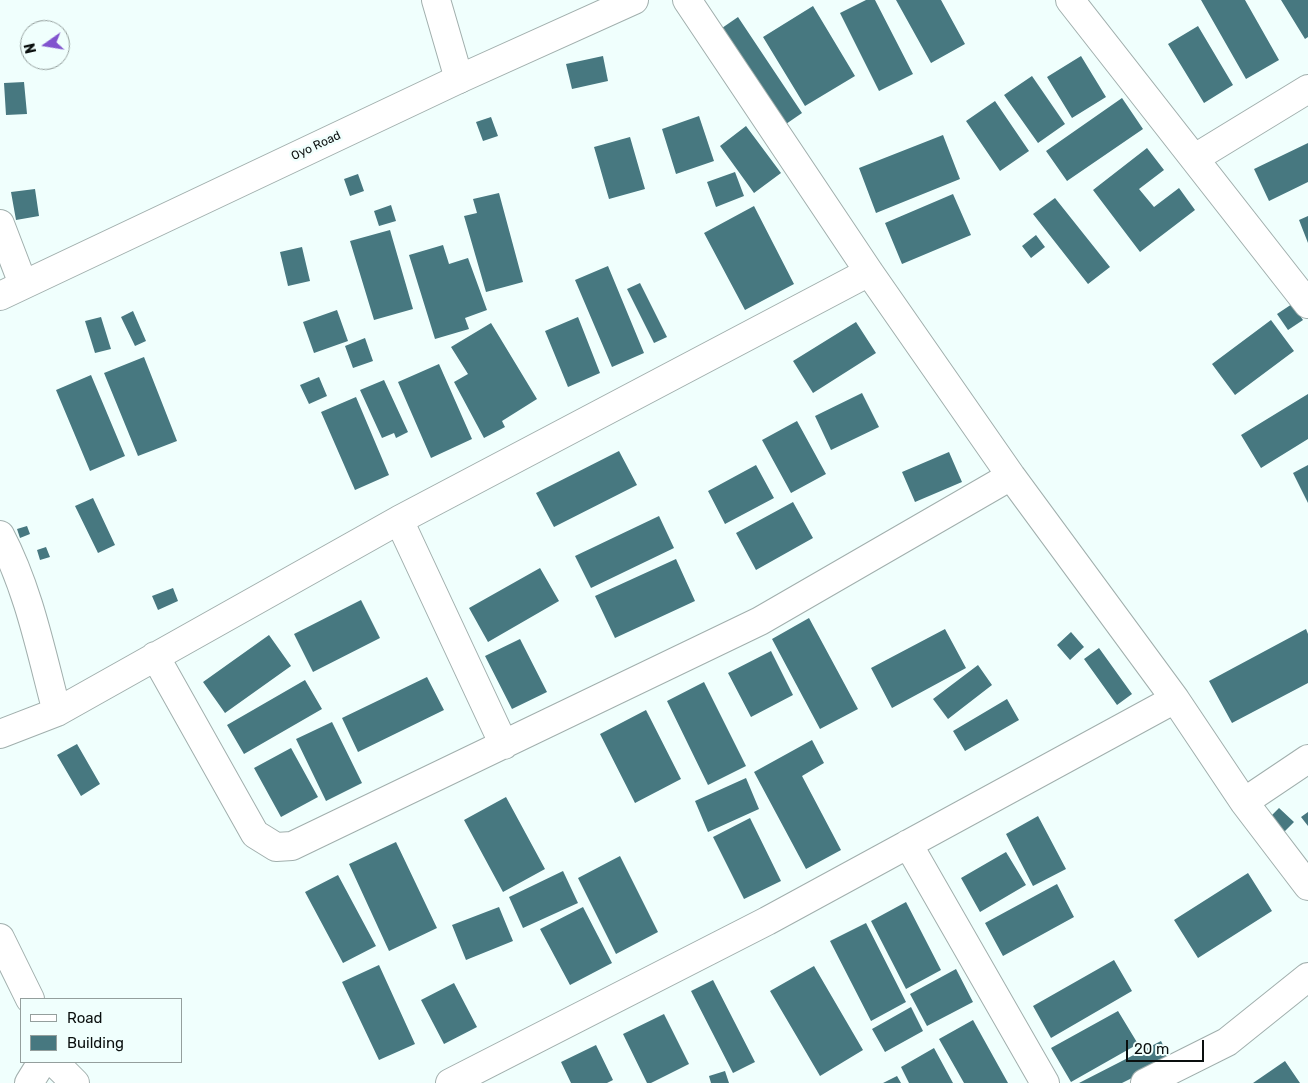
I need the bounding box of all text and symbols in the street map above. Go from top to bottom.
north arrow [20,20,70,70]
text: N [21,41,40,55]
street label: Oyo Road [289,128,343,164]
legend [20,998,182,1063]
text: Road [67,1009,103,1027]
scale bar [1128,1030,1206,1062]
text: Building [67,1034,124,1052]
text: 20 m [1134,1040,1169,1058]

